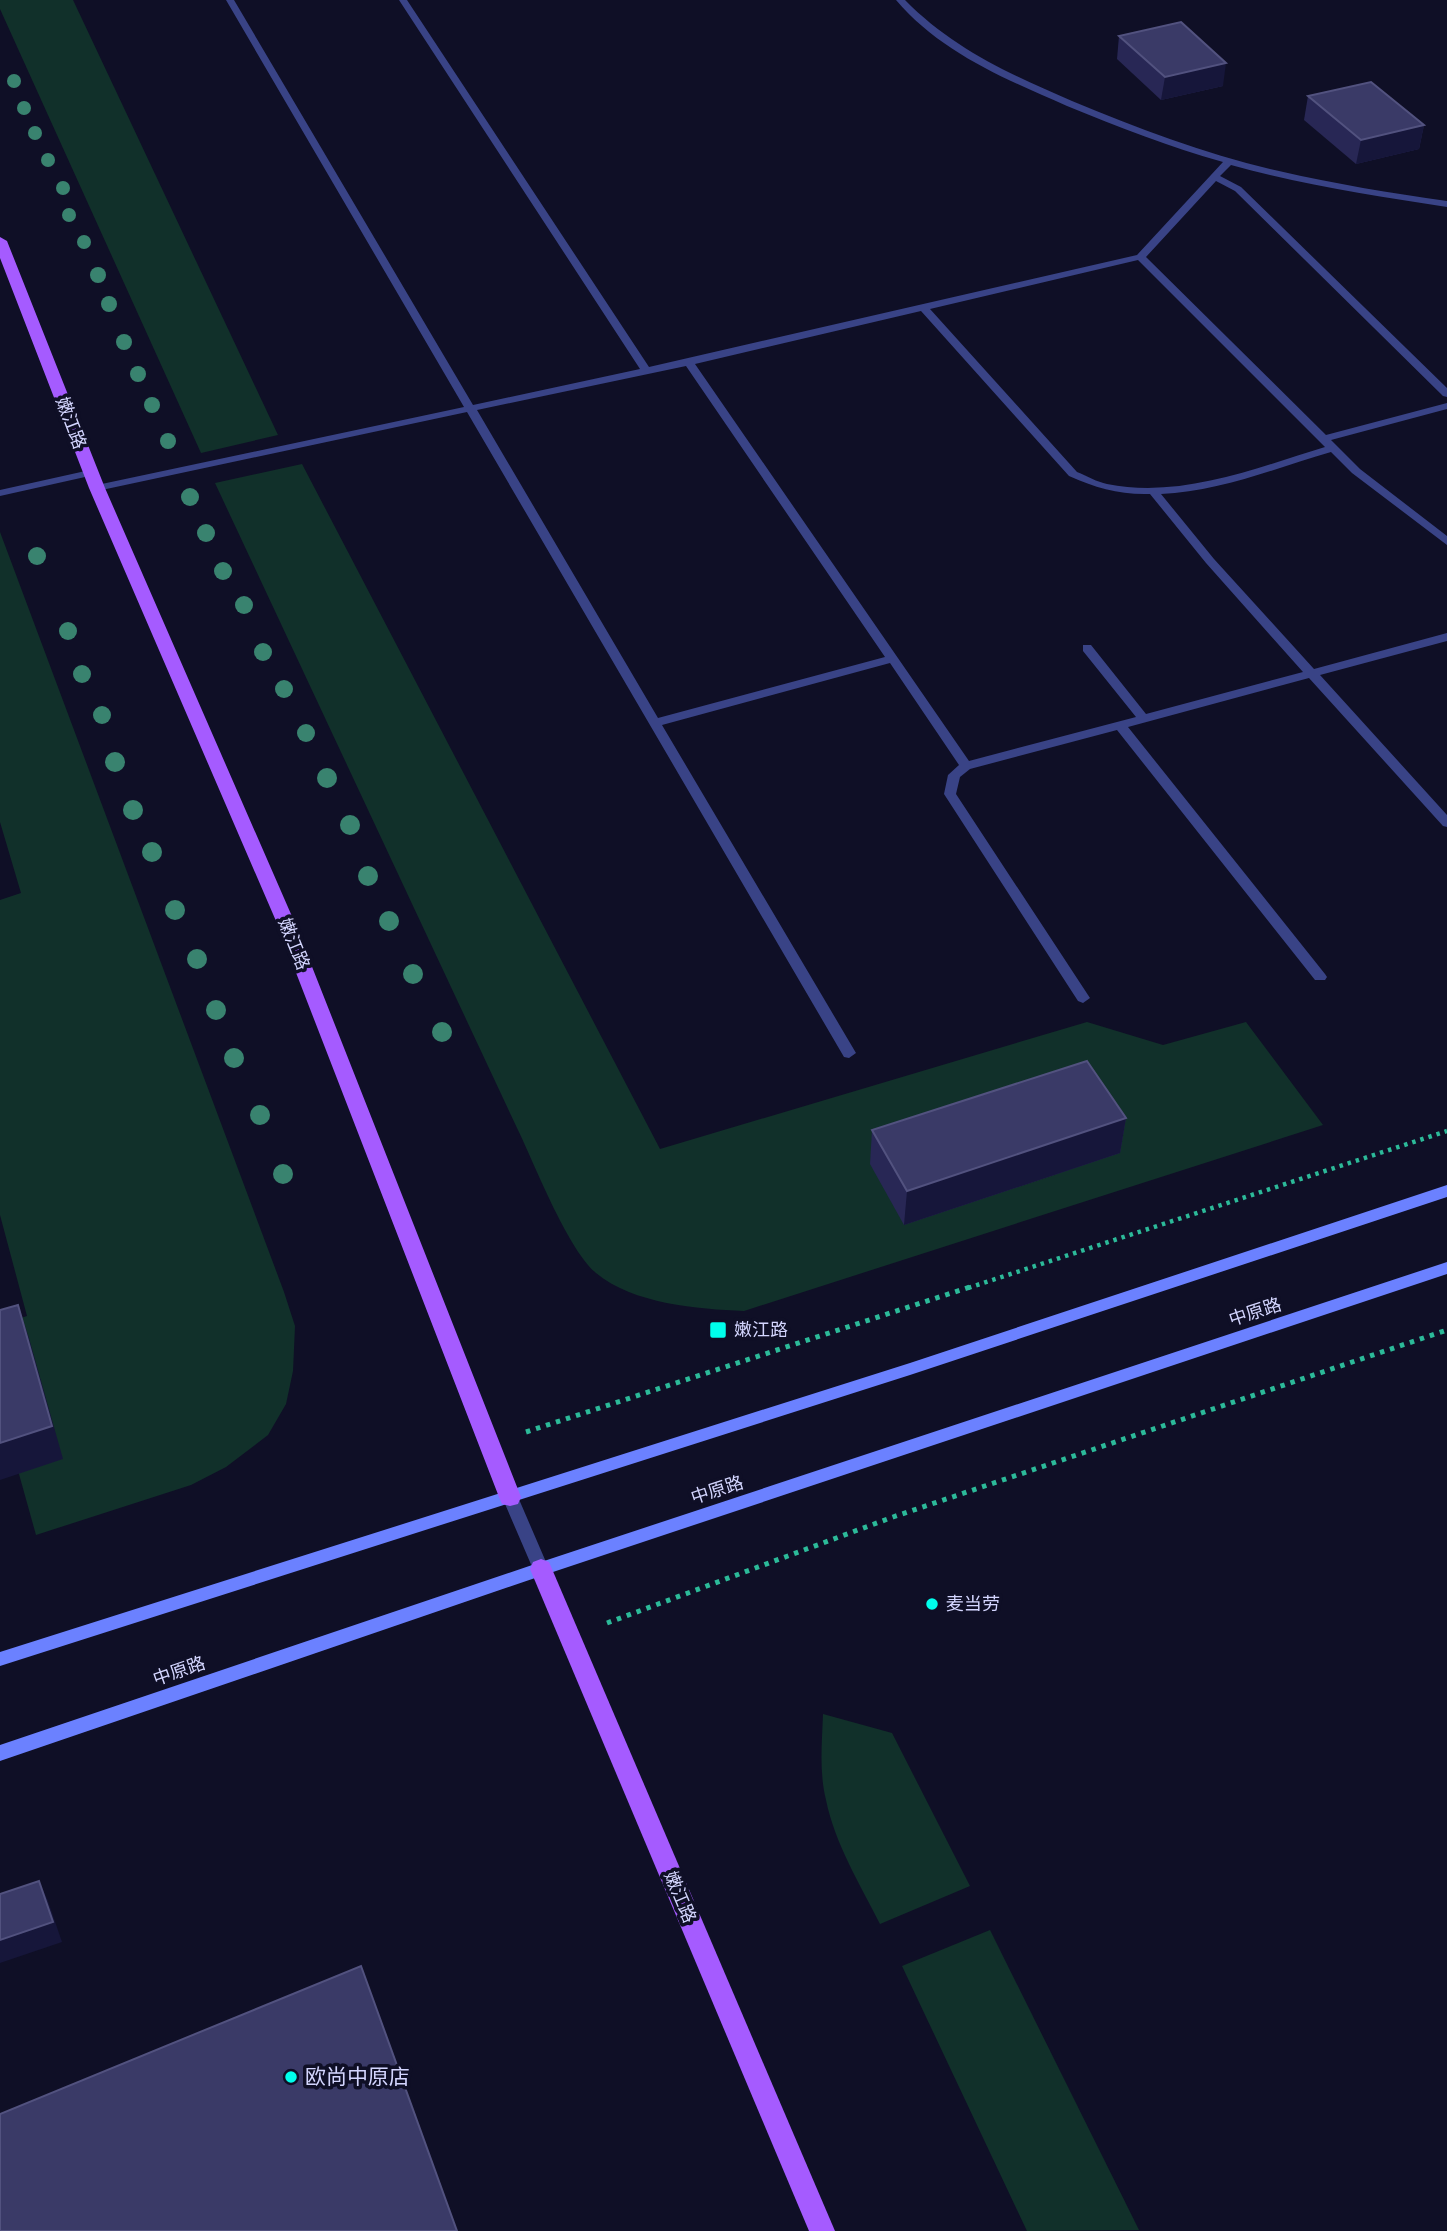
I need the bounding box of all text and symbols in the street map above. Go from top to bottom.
street label: 嫩江路 [52,394,91,452]
street label: 嫩江路 [275,915,314,973]
street label: 中原路 [1226,1293,1284,1330]
place label: 嫩江路 [734,1319,788,1340]
marker: 嫩江路 [708,1320,728,1340]
street label: 中原路 [688,1471,746,1508]
place label: 麦当劳 [946,1593,1000,1614]
marker: 麦当劳 [924,1596,940,1612]
street label: 中原路 [150,1652,208,1689]
street label: 嫩江路 [660,1868,701,1926]
place label: 欧尚中原店 [305,2065,410,2089]
marker: 欧尚中原店 [283,2069,299,2085]

